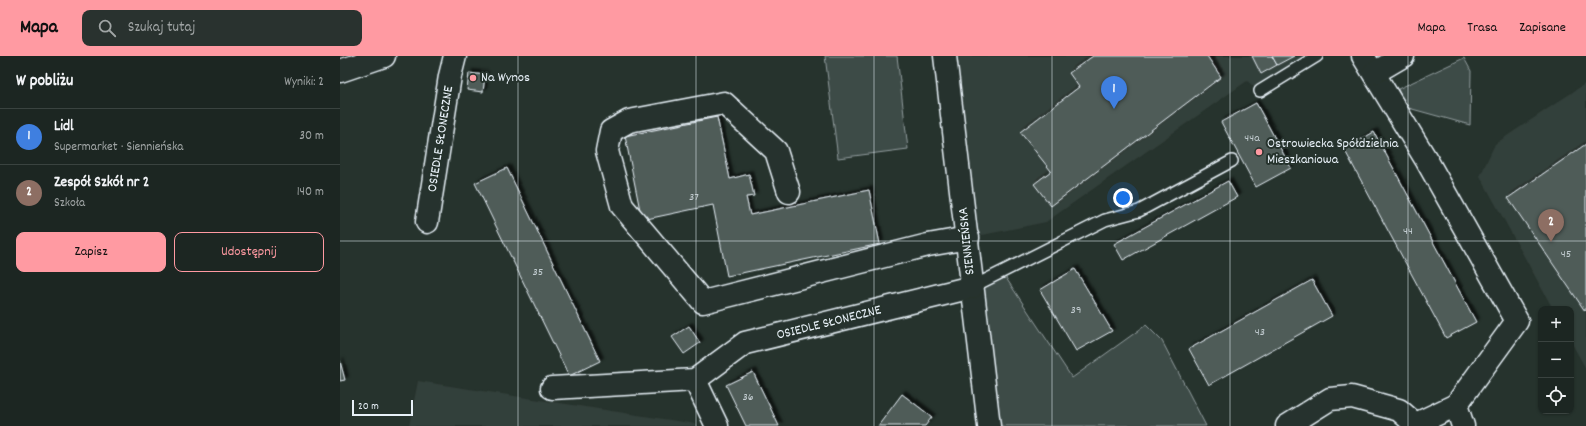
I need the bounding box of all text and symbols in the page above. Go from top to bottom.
search box [82,10,362,46]
text: Mapa [20,15,58,42]
icon: search [96,17,118,39]
text: Szukaj tutaj [128,17,196,39]
text: Mapa [1418,18,1445,38]
text: Trasa [1467,18,1497,38]
text: Zapisane [1519,18,1566,38]
place label: Na Wynos [481,68,530,88]
text: W pobliżu [16,70,73,94]
text: Wyniki: 2 [284,73,324,92]
marker: Na Wynos [468,73,478,83]
pin: 1 [1101,76,1127,109]
street label: OSIEDLE SŁONECZNE [423,84,459,193]
text: Lidl [54,116,74,138]
text: 1 [28,127,30,146]
text: 30 m [299,127,324,146]
house number: 44a [1244,130,1260,147]
place label: Ostrowiecka Spółdzielnia Mieszkaniowa [1267,134,1399,170]
text: Supermarket · Siennieńska [54,138,183,157]
marker: Ostrowiecka Spółdzielnia Mieszkaniowa [1254,147,1264,157]
text: Zespół Szkół nr 2 [54,172,149,194]
text: 2 [26,183,32,202]
text: 140 m [297,183,324,202]
your location [1113,188,1133,208]
house number: 37 [689,189,699,206]
text: Szkoła [54,194,85,213]
street label: SIENNIEŃSKA [953,206,981,276]
pin: 2 [1538,209,1564,242]
house number: 44 [1403,223,1413,240]
button: Zapisz [16,232,166,272]
button: Udostępnij [174,232,324,272]
house number: 45 [1561,246,1571,263]
house number: 35 [533,264,543,281]
street label: OSIEDLE SŁONECZNE [775,300,884,346]
house number: 39 [1071,302,1081,319]
map controls [1538,306,1574,414]
button: + [1538,306,1574,342]
house number: 43 [1255,324,1265,341]
button: − [1538,342,1574,378]
button: locate [1538,378,1574,414]
house number: 36 [742,389,754,406]
scale bar [352,398,413,417]
text: 20 m [358,399,379,415]

